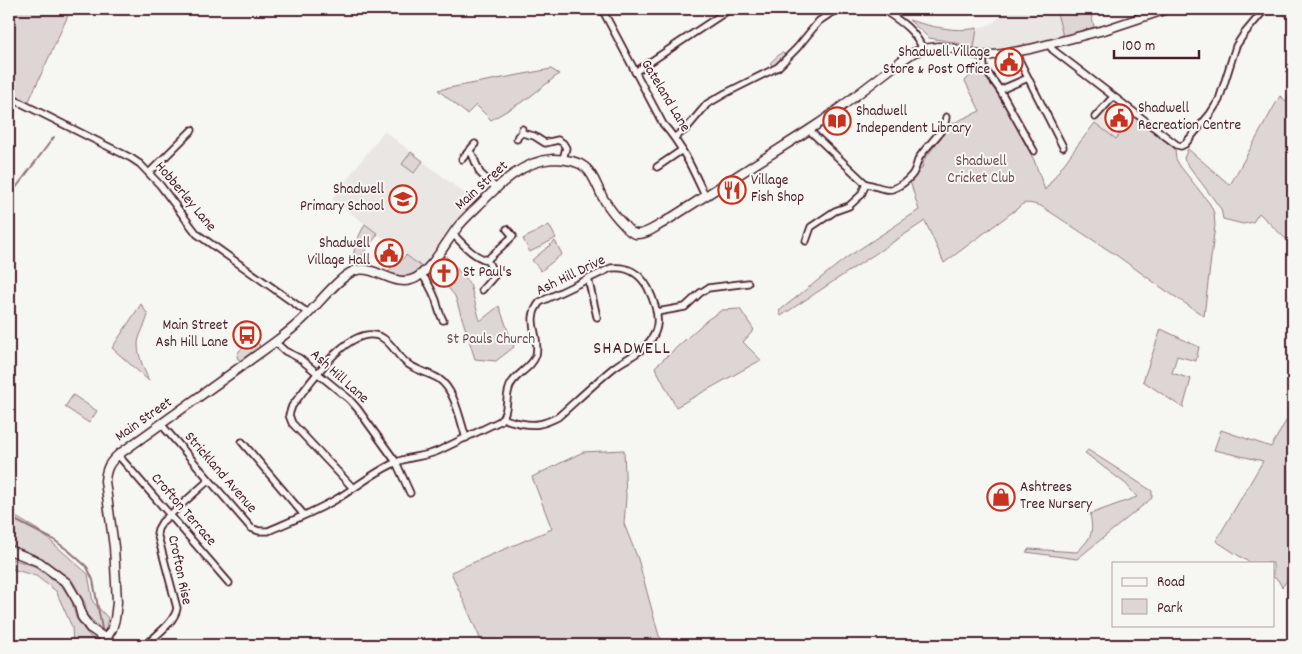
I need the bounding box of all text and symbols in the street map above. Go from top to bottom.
scale bar [1114,28,1200,60]
text: 100 m [1122,36,1155,58]
place label: Shadwell Village Store & Post Office [883,42,990,81]
public building icon: Shadwell Village Store & Post Office [994,47,1024,77]
street label: Gateland Lane [635,55,696,137]
place label: Shadwell Recreation Centre [1138,98,1241,137]
place label: Shadwell Independent Library [856,101,972,140]
public building icon: Shadwell Recreation Centre [1104,103,1134,133]
library icon: Shadwell Independent Library [822,106,852,136]
park label: Shadwell Cricket Club [947,151,1015,190]
street label: Main Street [450,156,514,216]
street label: Hobberley Lane [149,157,221,237]
place label: Village Fish Shop [751,170,804,209]
restaurant icon: Village Fish Shop [717,175,747,205]
place label: Shadwell Primary School [300,179,384,218]
school or university icon: Shadwell Primary School [388,184,418,214]
place label: Shadwell Village Hall [307,233,370,272]
public building icon: Shadwell Village Hall [374,238,404,268]
street label: Ash Hill Drive [533,250,610,302]
church icon: St Paul's [429,258,459,288]
place label: St Paul's [463,262,512,284]
place label: Main Street Ash Hill Lane [155,315,228,354]
bus stop icon: Main Street Ash Hill Lane [232,320,262,350]
park label: St Pauls Church [447,329,535,351]
district label: SHADWELL [593,337,671,362]
street label: Ash Hill Lane [305,345,374,410]
street label: Main Street [111,392,177,448]
street label: Strickland Avenue [178,427,262,519]
street label: Crofton Terrace [145,468,221,552]
place label: Ashtrees Tree Nursery [1020,477,1093,516]
shop icon: Ashtrees Tree Nursery [986,482,1016,512]
street label: Crofton Rise [161,533,197,607]
legend [1112,562,1274,626]
text: Road [1157,572,1185,594]
text: Park [1157,598,1183,620]

